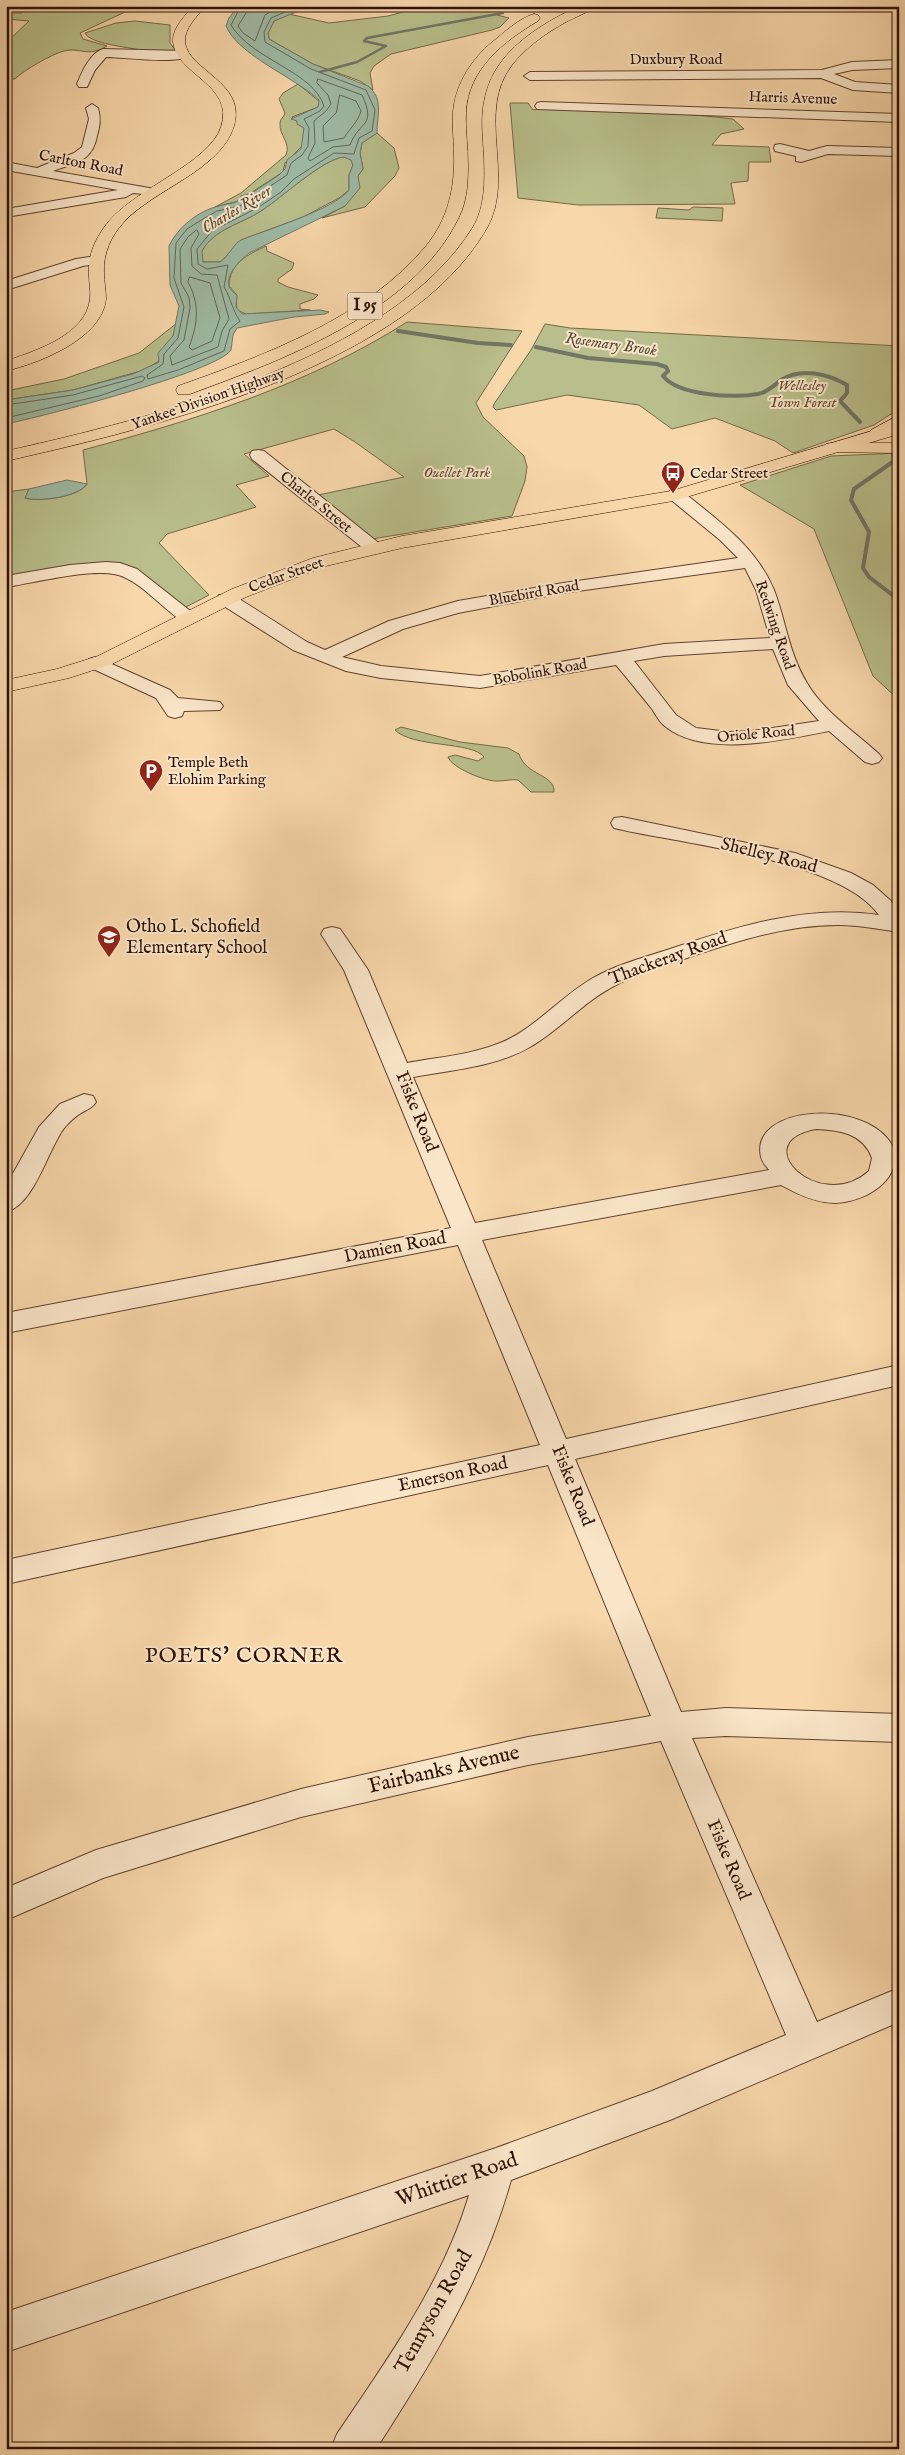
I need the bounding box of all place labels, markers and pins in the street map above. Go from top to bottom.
bus stop icon: Cedar Street [660,460,686,494]
place label: Cedar Street [690,464,768,483]
place label: Temple Beth Elohim Parking [168,753,267,789]
parking icon: Temple Beth Elohim Parking [138,758,164,792]
place label: Otho L. Schofield Elementary School [126,916,267,960]
school or university icon: Otho L. Schofield Elementary School [96,924,122,958]

